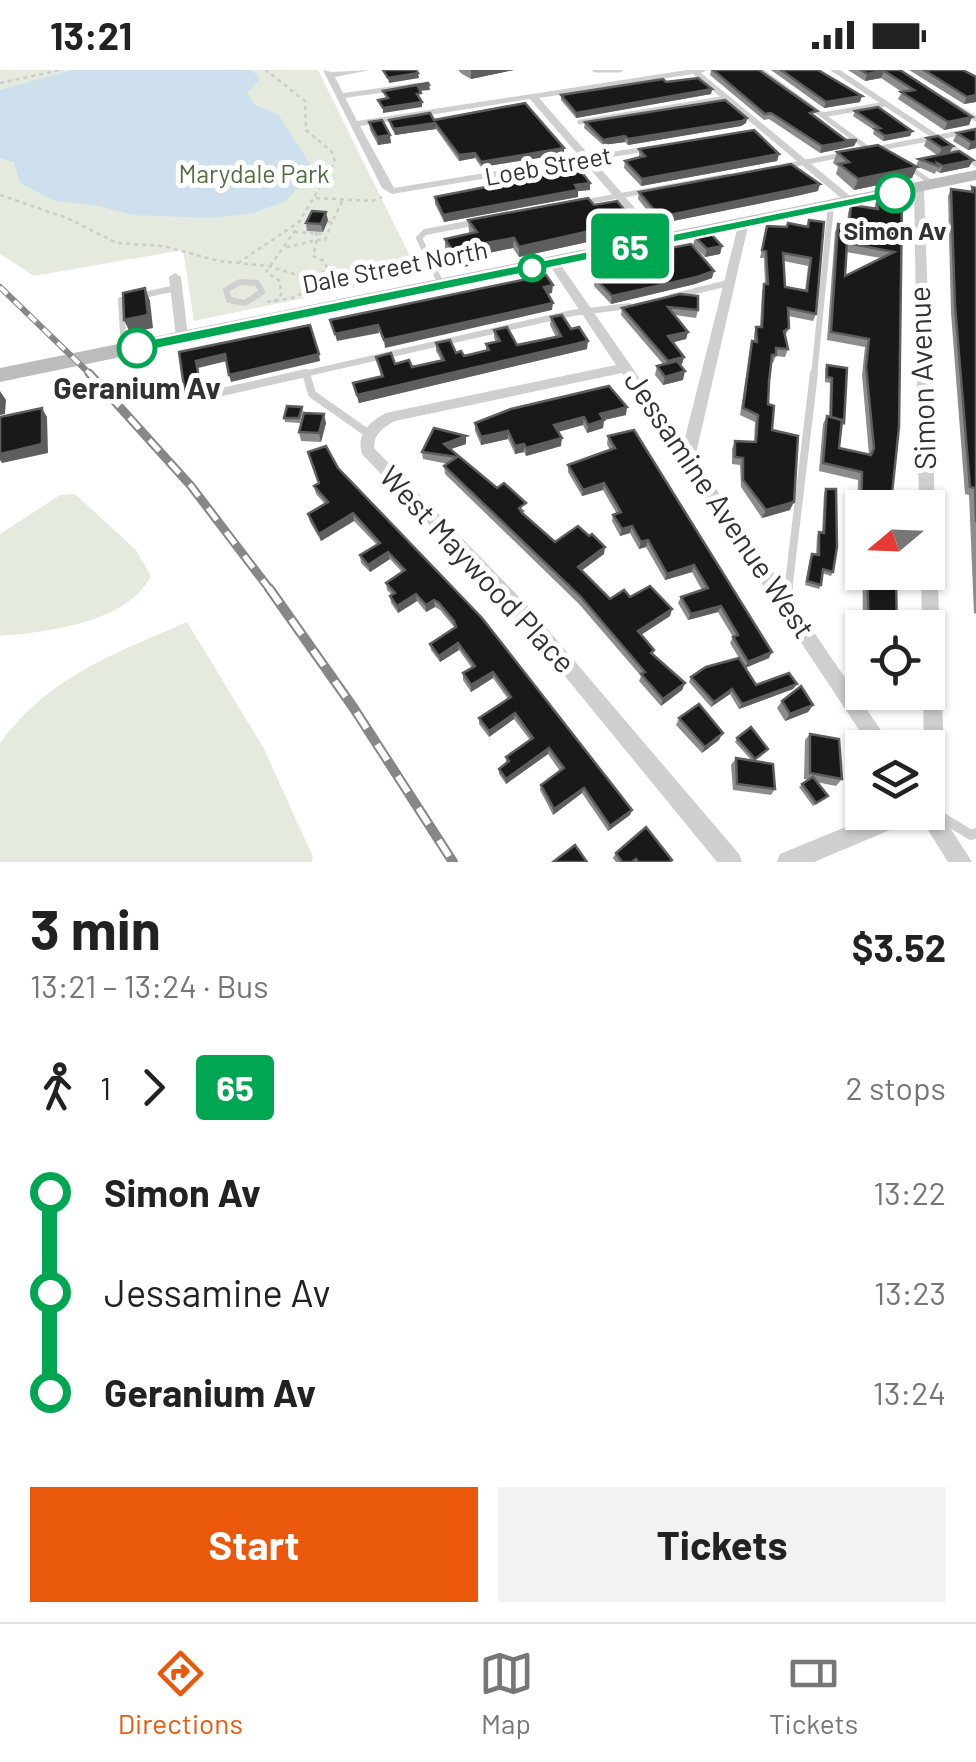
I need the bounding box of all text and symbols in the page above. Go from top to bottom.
text: 13:21 [50,12,132,58]
street label: Loeb Street [482,139,613,191]
park label: Marydale Park [178,158,330,188]
marker: Simon Av [876,174,914,212]
line badge: 65 [585,214,675,278]
place label: Simon Av [843,215,947,245]
text: 65 [611,225,649,267]
street label: Dale Street North [300,233,490,299]
unlabelled marker [519,255,545,281]
street label: Simon Avenue [900,286,942,470]
marker: Geranium Av [118,329,156,367]
street label: Jessamine Avenue West [618,363,823,644]
place label: Geranium Av [53,369,221,405]
street label: West Maywood Place [373,458,584,680]
north arrow [845,490,945,590]
map controls [845,490,945,830]
button: locate [845,610,945,710]
button: layers [845,730,945,830]
text: 3 min [30,895,161,961]
text: $3.52 [852,924,946,970]
text: 13:21 – 13:24 · Bus [30,966,269,1004]
icon: walk [30,1060,85,1115]
icon: forward [126,1060,181,1115]
text: 65 [216,1066,254,1108]
text: 1 [100,1068,111,1106]
text: 2 stops [845,1068,946,1106]
text: Simon Av [104,1169,261,1215]
text: 13:22 [873,1173,946,1211]
text: Jessamine Av [104,1269,330,1315]
text: 13:23 [874,1273,946,1311]
text: Geranium Av [104,1369,316,1415]
text: 13:24 [873,1373,946,1411]
button: Start [30,1487,478,1602]
button: Tickets [498,1487,946,1602]
tab: Directions [118,1646,243,1740]
tab: Map [479,1646,534,1740]
tab: Tickets [769,1646,858,1740]

